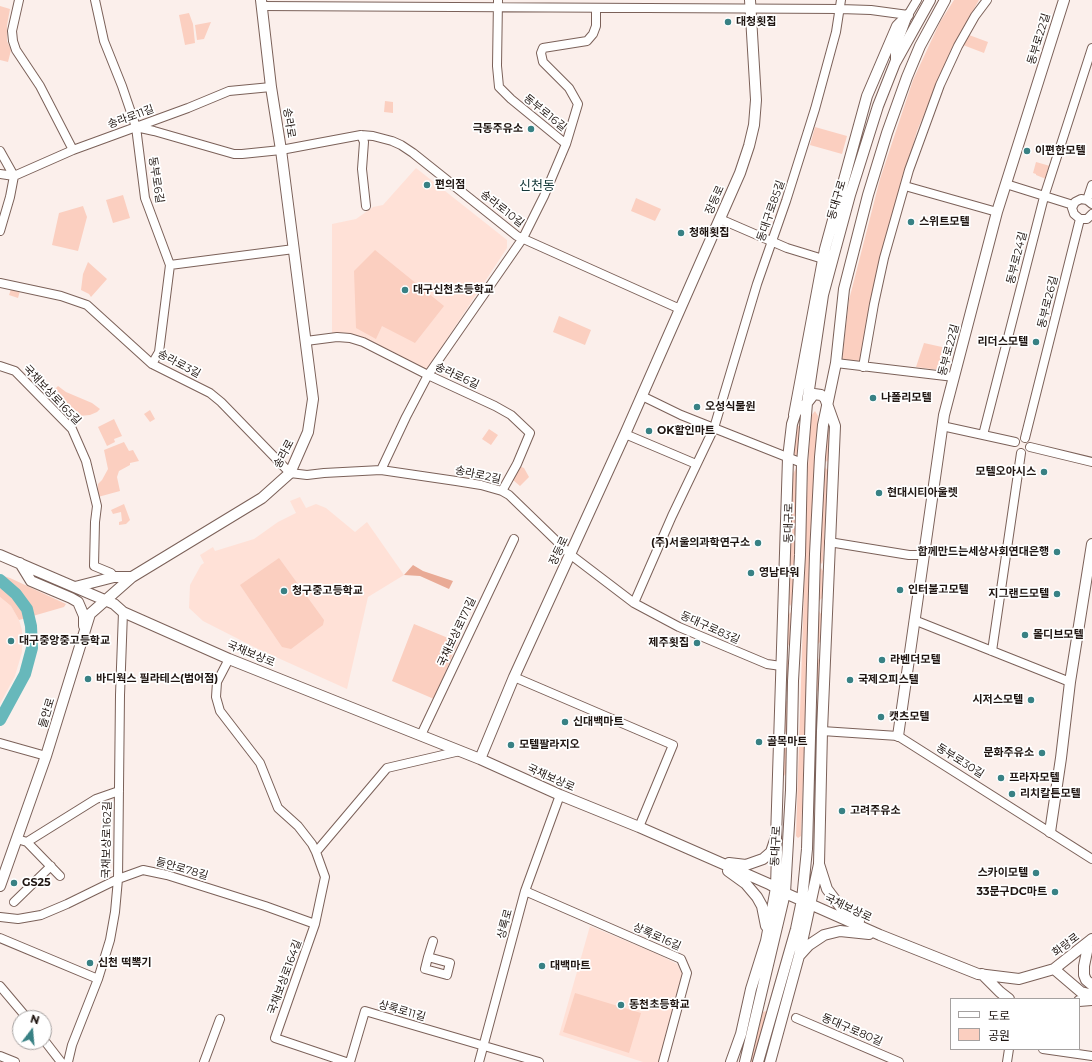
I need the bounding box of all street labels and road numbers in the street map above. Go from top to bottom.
street label: 동부로22길 [1025,12,1053,66]
street label: 동부로16길 [521,92,569,134]
street label: 송라로11길 [106,103,156,131]
street label: 송라로 [280,107,298,139]
street label: 동부로6길 [146,156,166,204]
street label: 동대구로85길 [754,179,788,243]
street label: 동대구로 [825,179,849,221]
street label: 장등로 [703,183,727,217]
street label: 송라로10길 [478,188,526,230]
street label: 동부로24길 [1004,230,1030,286]
street label: 동부로26길 [1035,274,1061,330]
street label: 동부로22길 [936,323,962,377]
street label: 송라로3길 [155,347,203,381]
street label: 송라로6길 [433,360,481,392]
street label: 국채보상로165길 [20,362,84,428]
street label: 송라로 [271,437,297,471]
street label: 송라로2길 [454,464,502,486]
street label: 동대구로 [782,503,796,543]
street label: 장등로 [547,534,571,568]
street label: 국채보상로171길 [435,595,479,669]
street label: 동대구로83길 [678,609,742,647]
street label: 국채보상로 [225,638,277,670]
street label: 들안로 [36,697,58,729]
street label: 동부로30길 [934,741,986,781]
street label: 국채보상로 [525,762,577,794]
street label: 국채보상로162길 [100,801,114,879]
street label: 동대구로 [768,825,784,867]
street label: 들안로78길 [154,855,210,883]
street label: 국채보상로 [822,891,874,925]
street label: 상록로 [495,908,515,940]
street label: 상록로16길 [631,921,683,953]
street label: 화랑로 [1050,931,1082,959]
street label: 국채보상로164길 [265,938,305,1016]
street label: 상록로11길 [377,998,427,1024]
street label: 동대구로80길 [820,1011,884,1049]

